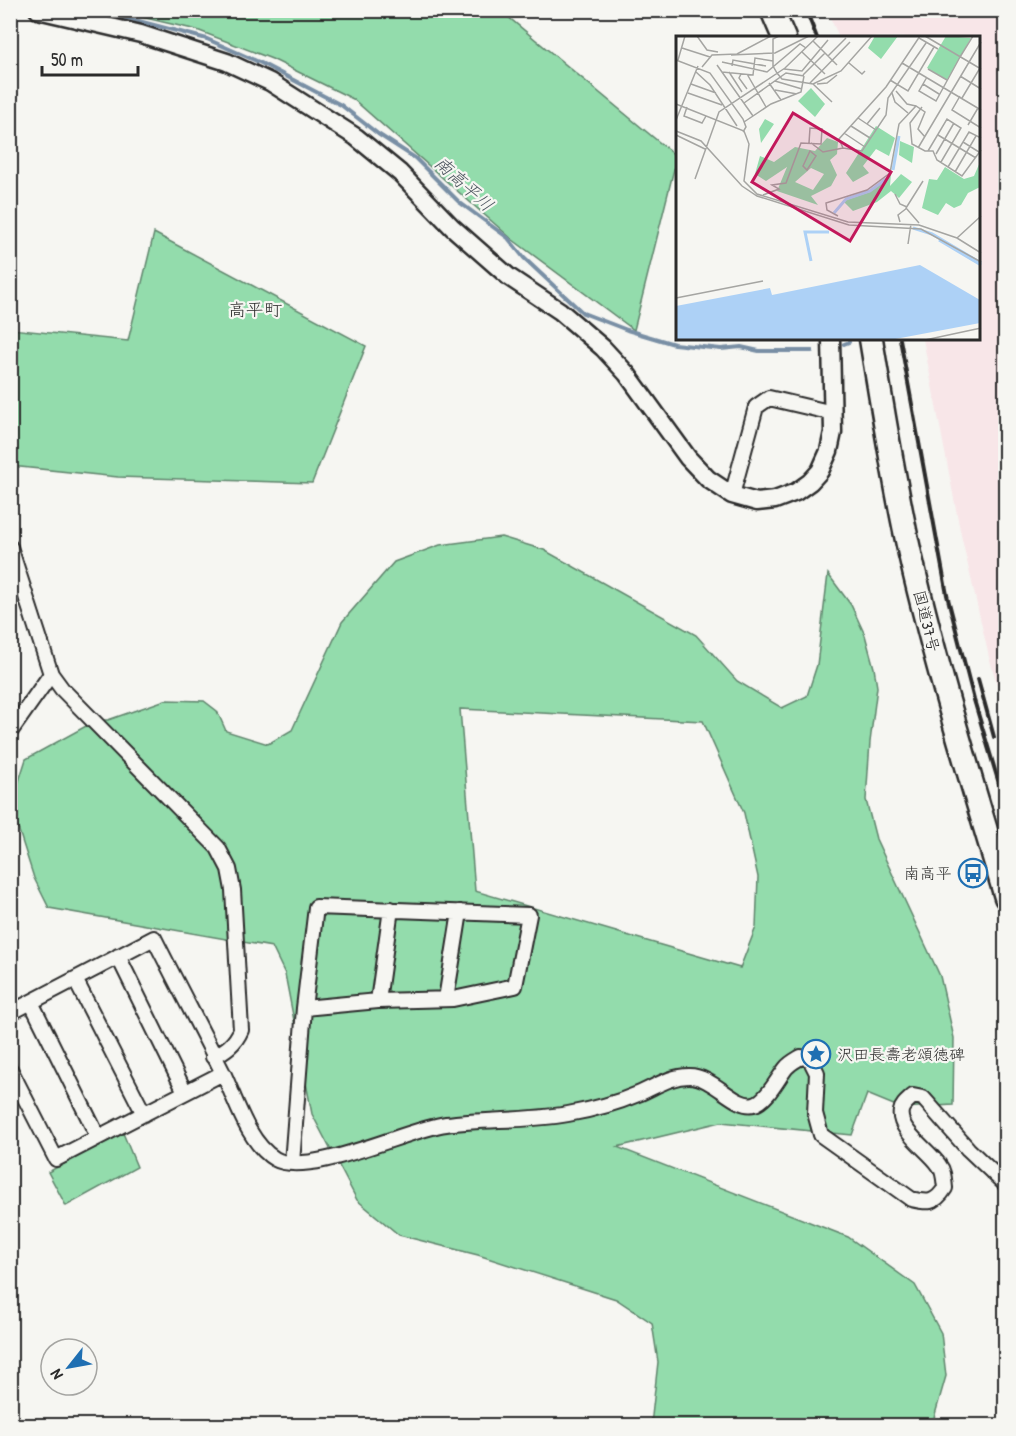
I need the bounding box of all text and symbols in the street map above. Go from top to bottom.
inset map [676,36,980,340]
scale bar [42,39,138,77]
text: 50 m [51,47,83,72]
water label: 南高平川 [429,150,499,217]
district label: 高平町 [228,297,282,322]
street label: 国道37号 [909,588,945,654]
bus stop icon: 南高平 [957,857,989,889]
place label: 南高平 [904,862,952,884]
place icon: 沢田長壽老頌徳碑 [800,1038,832,1070]
place label: 沢田長壽老頌徳碑 [837,1043,965,1065]
north arrow [39,1337,99,1397]
text: N [44,1365,68,1384]

